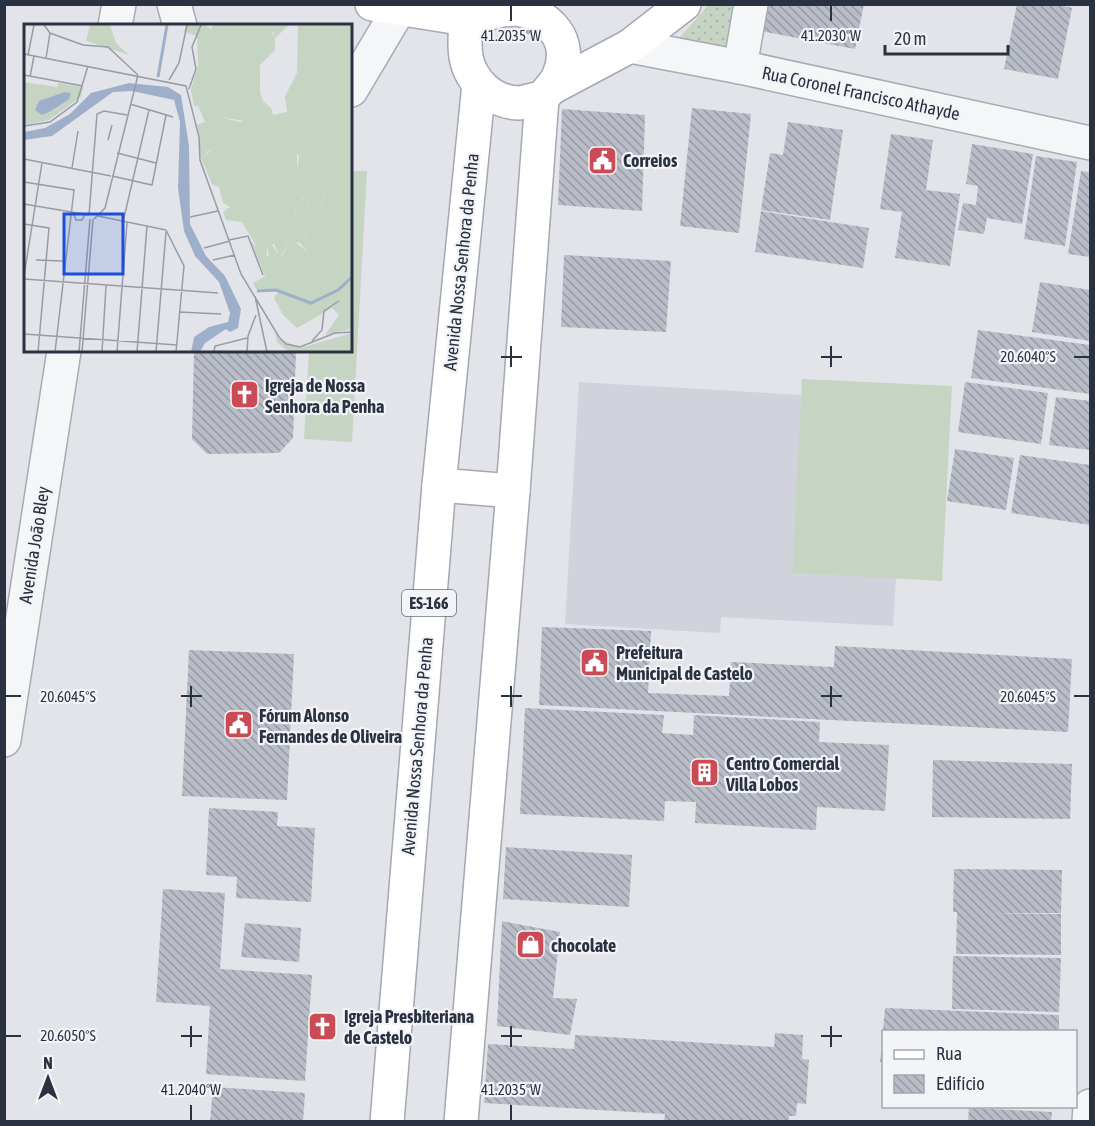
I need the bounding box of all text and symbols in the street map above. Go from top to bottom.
scale bar [885,18,1008,56]
inset map [24,24,352,352]
text: 41.2035°W [481,27,541,44]
text: 41.2030°W [801,27,861,44]
text: 20 m [894,28,926,49]
street label: Rua Coronel Francisco Athayde [760,62,962,124]
public building icon: Correios [586,144,618,176]
place label: Correios [623,150,678,171]
street label: Avenida Nossa Senhora da Penha [439,152,483,372]
text: 20.6040°S [1000,348,1056,365]
place label: Igreja de Nossa Senhora da Penha [265,375,384,417]
church icon: Igreja de Nossa Senhora da Penha [228,379,260,411]
street label: Avenida João Bley [14,485,54,605]
road number: ES-166 [402,590,456,616]
street label: Avenida Nossa Senhora da Penha [397,636,437,856]
place label: Prefeitura Municipal de Castelo [616,642,753,684]
public building icon: Prefeitura Municipal de Castelo [579,646,611,678]
text: 20.6045°S [40,688,96,705]
text: 20.6045°S [1000,688,1056,705]
place label: Fórum Alonso Fernandes de Oliveira [259,705,402,747]
public building icon: Fórum Alonso Fernandes de Oliveira [222,709,254,741]
place label: Centro Comercial Villa Lobos [725,753,840,795]
building icon: Centro Comercial Villa Lobos [689,757,721,789]
shop icon: chocolate [514,929,546,961]
place label: chocolate [551,935,616,956]
place label: Igreja Presbiteriana de Castelo [344,1006,474,1048]
church icon: Igreja Presbiteriana de Castelo [307,1010,339,1042]
text: 20.6050°S [40,1027,96,1044]
legend [882,1030,1077,1108]
text: Rua [936,1043,962,1064]
north arrow [18,1048,78,1108]
text: N [43,1054,53,1072]
text: Edifício [936,1073,985,1094]
text: 41.2040°W [161,1081,221,1098]
text: 41.2035°W [481,1081,541,1098]

